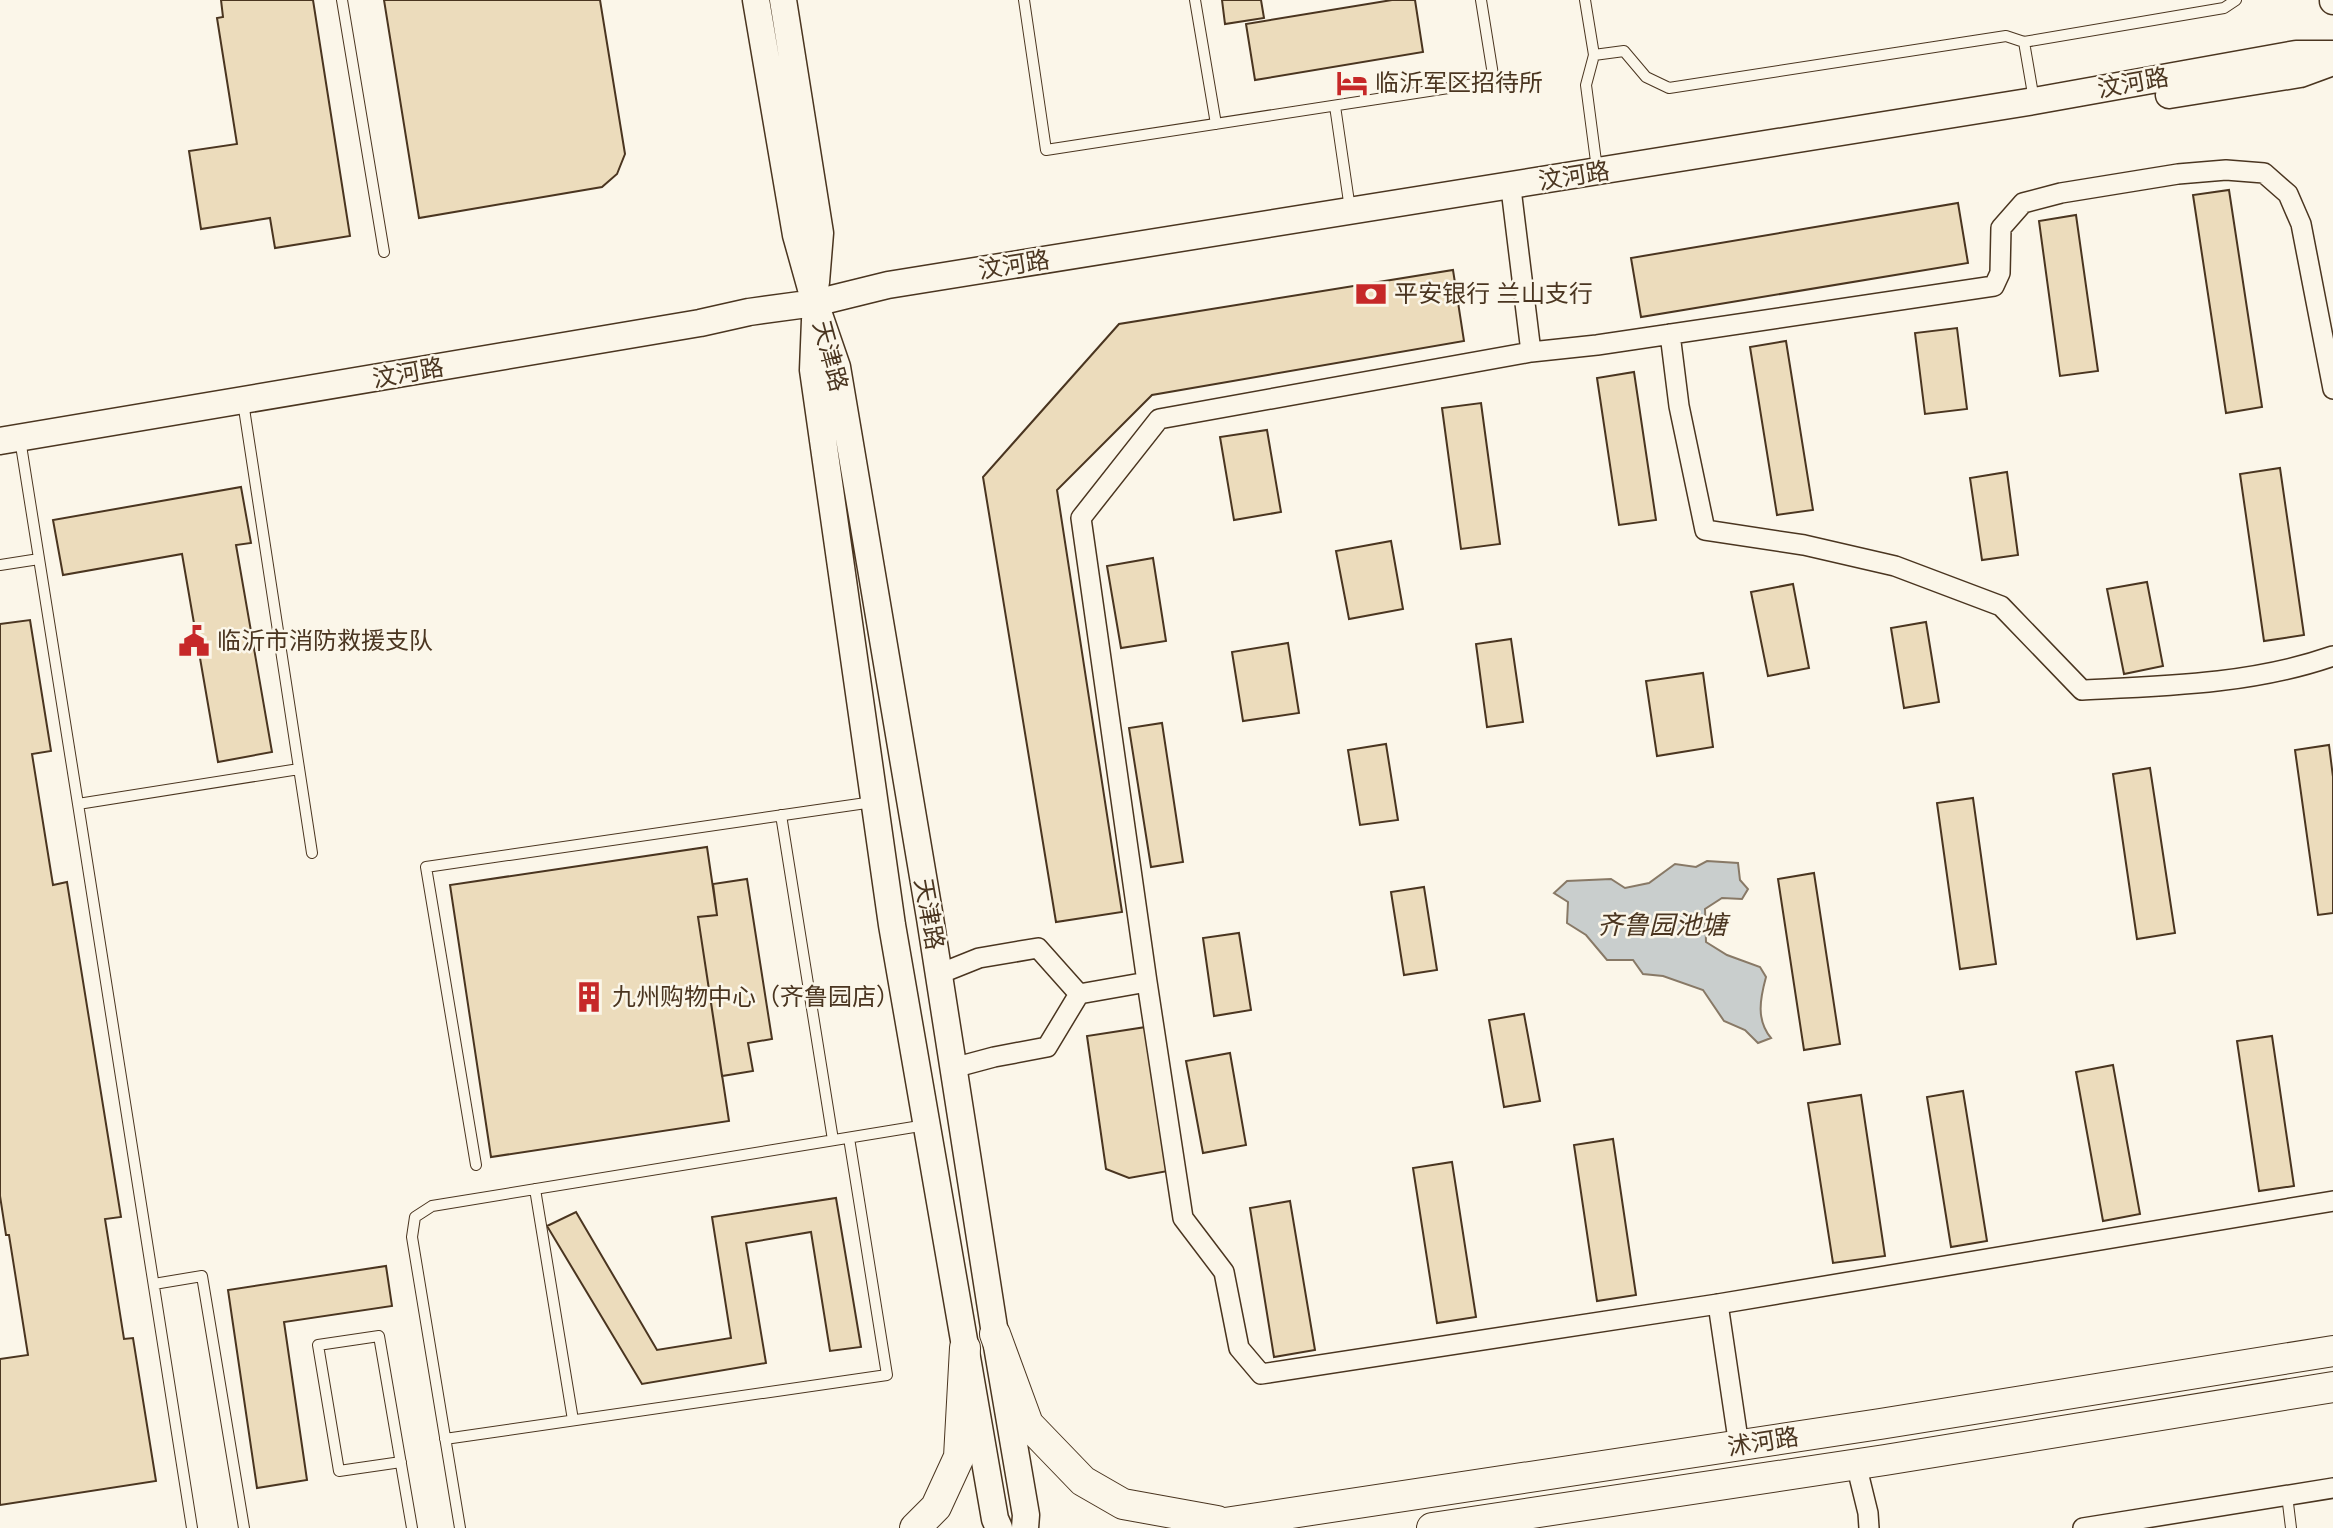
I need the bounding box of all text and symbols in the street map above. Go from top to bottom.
street label: 汶河路 [2095,63,2171,102]
hotel icon: 临沂军区招待所 [1335,66,1369,100]
place label: 临沂军区招待所 [1375,69,1543,96]
street label: 汶河路 [1536,157,1612,194]
street label: 汶河路 [976,246,1052,283]
bank icon: 平安银行 兰山支行 [1354,277,1388,311]
place label: 平安银行 兰山支行 [1394,280,1593,307]
street label: 天津路 [808,318,853,394]
street label: 汶河路 [370,353,446,392]
public building icon: 临沂市消防救援支队 [177,624,211,658]
place label: 临沂市消防救援支队 [217,627,433,654]
street label: 天津路 [910,876,949,952]
water label: 齐鲁园池塘 [1597,910,1731,940]
building icon: 九州购物中心（齐鲁园店） [572,980,606,1014]
place label: 九州购物中心（齐鲁园店） [612,983,900,1010]
street label: 沭河路 [1725,1423,1801,1460]

